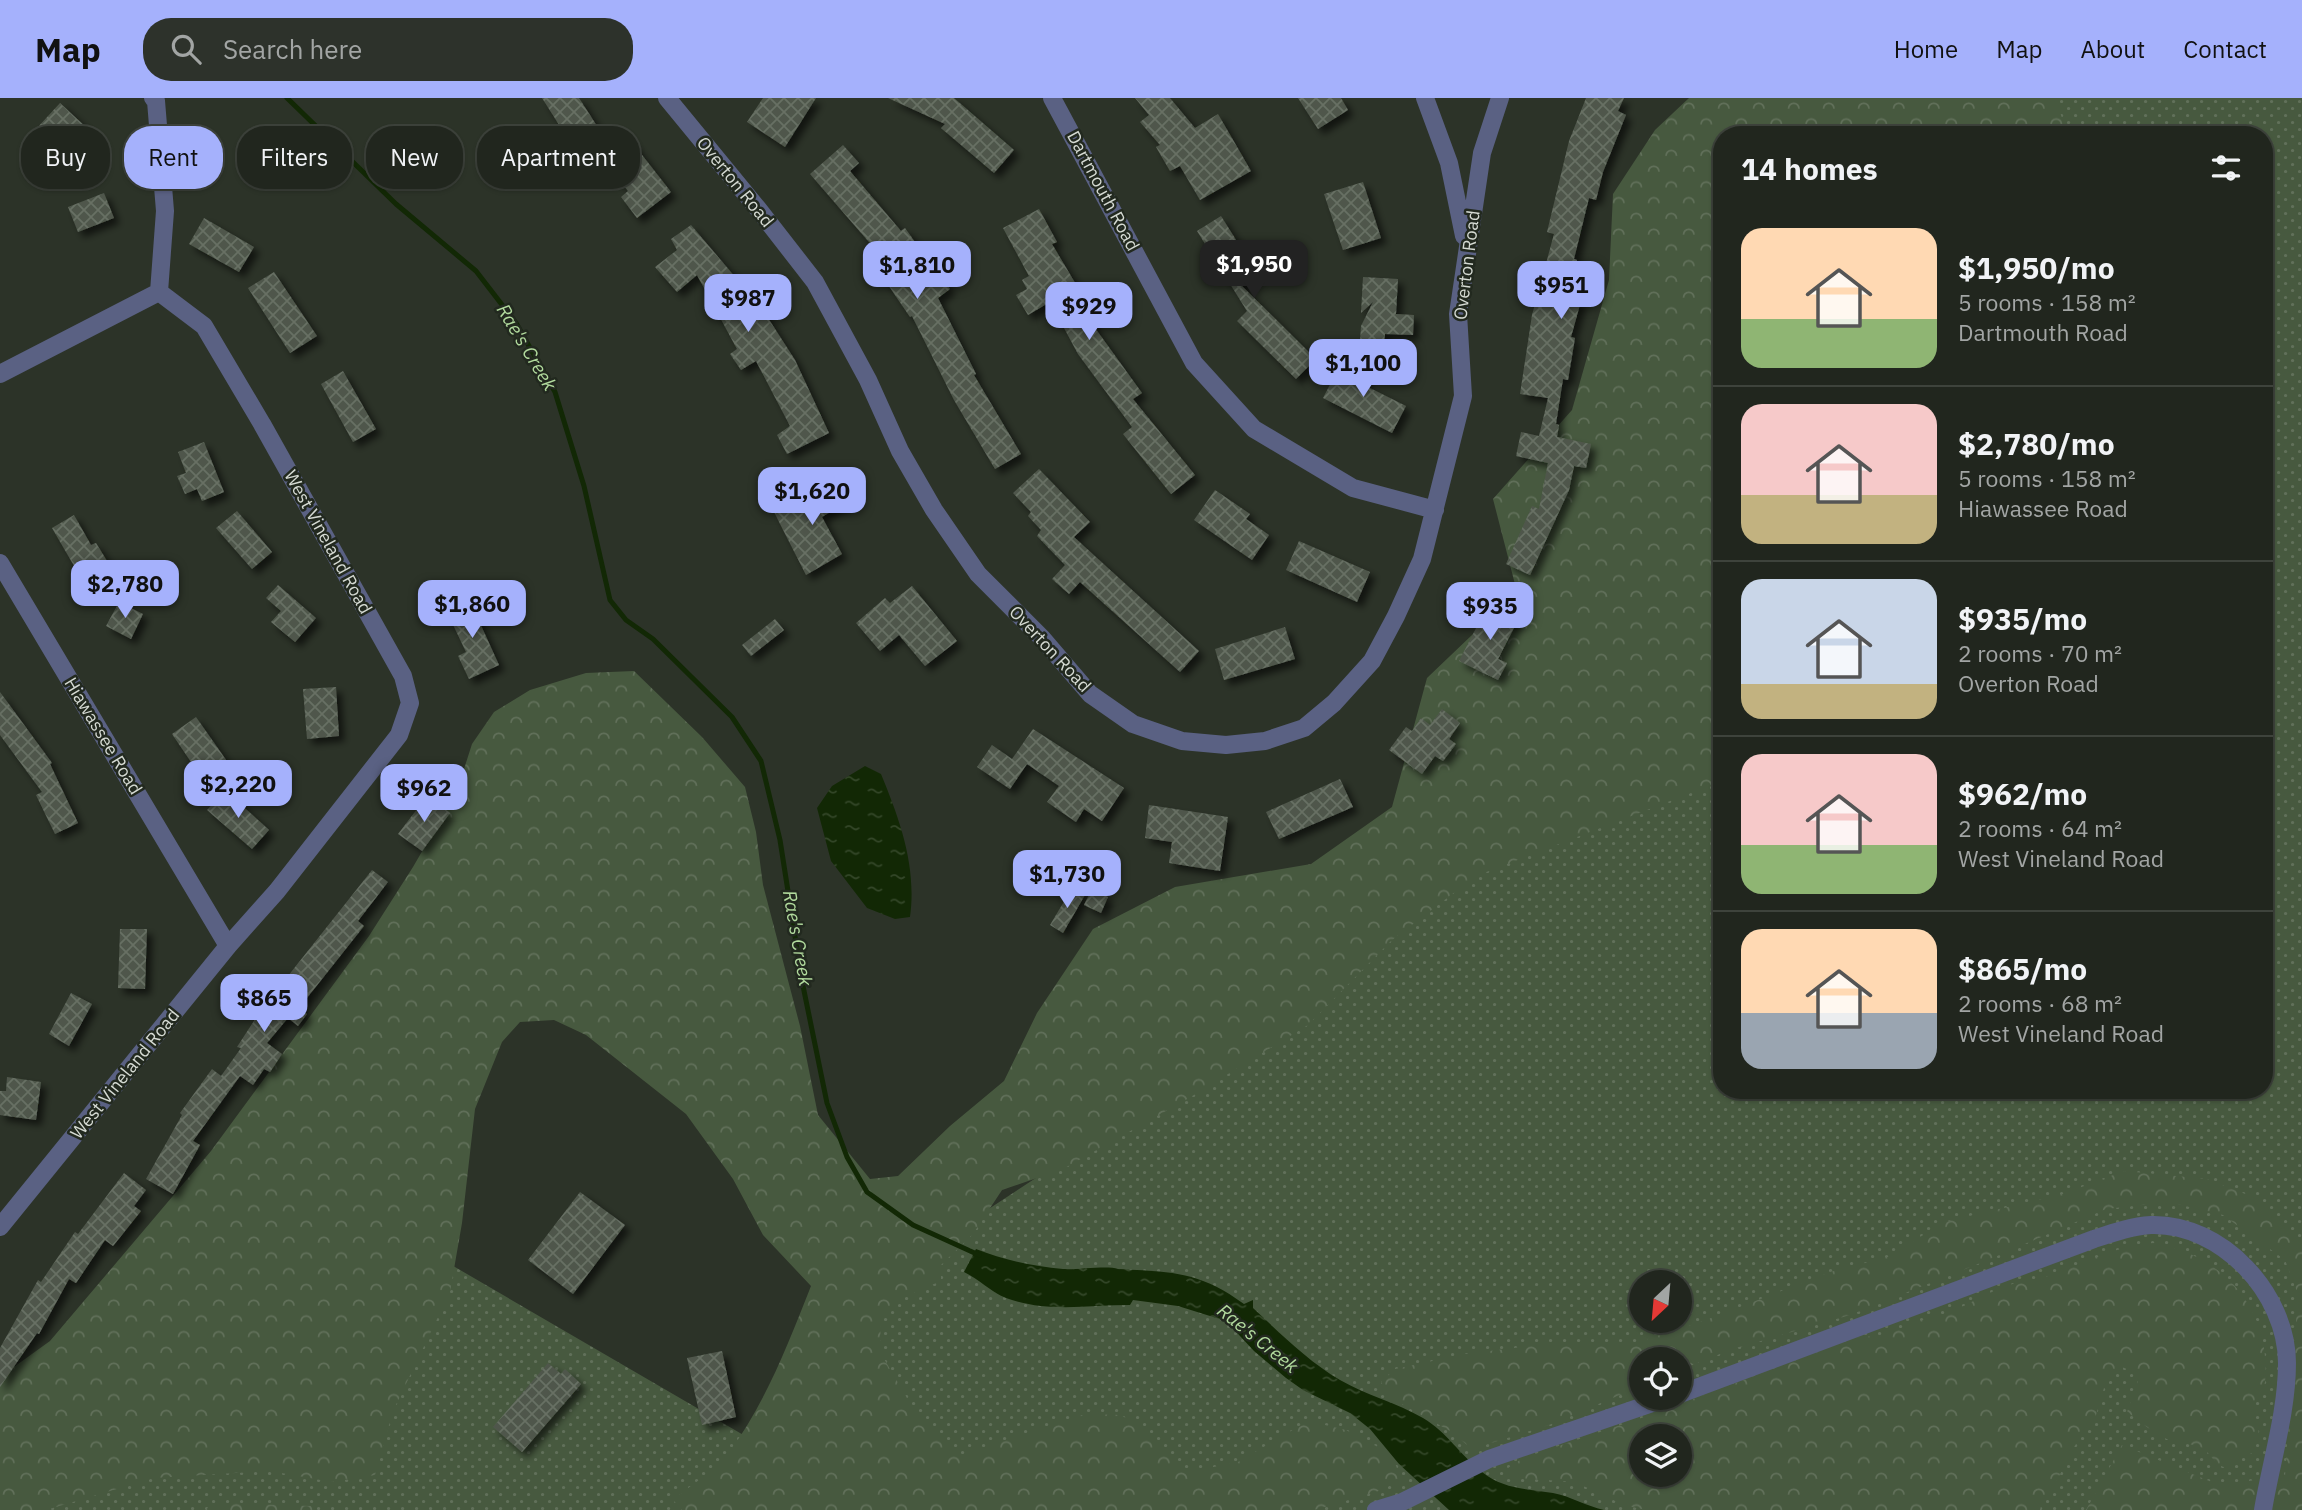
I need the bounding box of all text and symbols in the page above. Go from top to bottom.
search box [143,18,633,81]
text: Map [35,28,101,71]
icon: search [167,30,205,68]
text: Search here [223,32,362,66]
text: Home [1894,33,1958,65]
text: Map [1996,33,2042,65]
text: About [2080,33,2145,65]
text: Contact [2183,33,2267,65]
chip: Buy [21,126,110,189]
chip: Rent [124,126,223,189]
chip: Filters [237,126,352,189]
chip: New [366,126,463,189]
chip: Apartment [477,126,640,189]
street label: Dartmouth Road [1062,127,1145,255]
street label: Overton Road [692,132,779,232]
text: 14 homes [1741,149,1878,188]
icon: filters [2207,149,2245,187]
street label: Overton Road [1448,209,1485,321]
pin: $1,950 [1197,240,1311,300]
pin: $1,810 [860,242,974,301]
text: $1,950 [1216,248,1292,278]
text: $1,950/mo [1958,248,2115,287]
text: $1,810 [879,249,955,279]
icon: home [1797,256,1881,340]
pin: $951 [1520,262,1602,321]
text: $951 [1533,269,1589,299]
pin: $987 [707,274,789,334]
text: $987 [720,282,776,312]
pin: $929 [1048,282,1130,342]
text: 5 rooms · 158 m² [1958,287,2136,317]
text: $929 [1061,290,1117,320]
water label: Rae's Creek [492,299,563,396]
text: Dartmouth Road [1958,317,2128,347]
pin: $1,100 [1306,340,1420,399]
text: $1,100 [1325,347,1401,377]
text: $2,780/mo [1958,424,2115,463]
icon: home [1797,432,1881,516]
text: 5 rooms · 158 m² [1958,463,2136,493]
street label: West Vineland Road [279,466,378,618]
pin: $1,620 [755,468,869,527]
text: $1,620 [774,475,850,505]
text: Hiawassee Road [1958,493,2128,523]
pin: $2,780 [68,560,182,620]
text: $2,780 [87,568,163,598]
pin: $1,860 [415,580,529,640]
pin: $935 [1449,582,1531,642]
text: $1,860 [434,588,510,618]
text: $935 [1462,590,1518,620]
text: $935/mo [1958,599,2087,638]
street label: Overton Road [1004,601,1096,697]
icon: home [1797,607,1881,691]
text: 2 rooms · 70 m² [1958,638,2122,668]
text: Overton Road [1958,668,2099,698]
street label: Hiawassee Road [59,673,148,799]
pin: $2,220 [181,760,295,820]
pin: $962 [383,764,465,824]
text: $2,220 [200,768,276,798]
text: $962 [396,772,452,802]
text: $962/mo [1958,774,2087,813]
icon: home [1797,782,1881,866]
text: 2 rooms · 64 m² [1958,813,2122,843]
text: West Vineland Road [1958,843,2164,873]
pin: $1,730 [1010,850,1124,910]
text: $1,730 [1029,858,1105,888]
water label: Rae's Creek [778,888,818,989]
text: $865/mo [1958,949,2087,988]
icon: home [1797,957,1881,1041]
pin: $865 [223,974,305,1034]
text: $865 [236,982,292,1012]
text: 2 rooms · 68 m² [1958,988,2122,1018]
street label: West Vineland Road [65,1004,184,1144]
text: West Vineland Road [1958,1018,2164,1048]
north arrow [1629,1270,1692,1334]
map controls [1629,1270,1692,1487]
water label: Rae's Creek [1213,1298,1304,1379]
button: locate [1629,1347,1692,1410]
button: layers [1629,1424,1692,1487]

